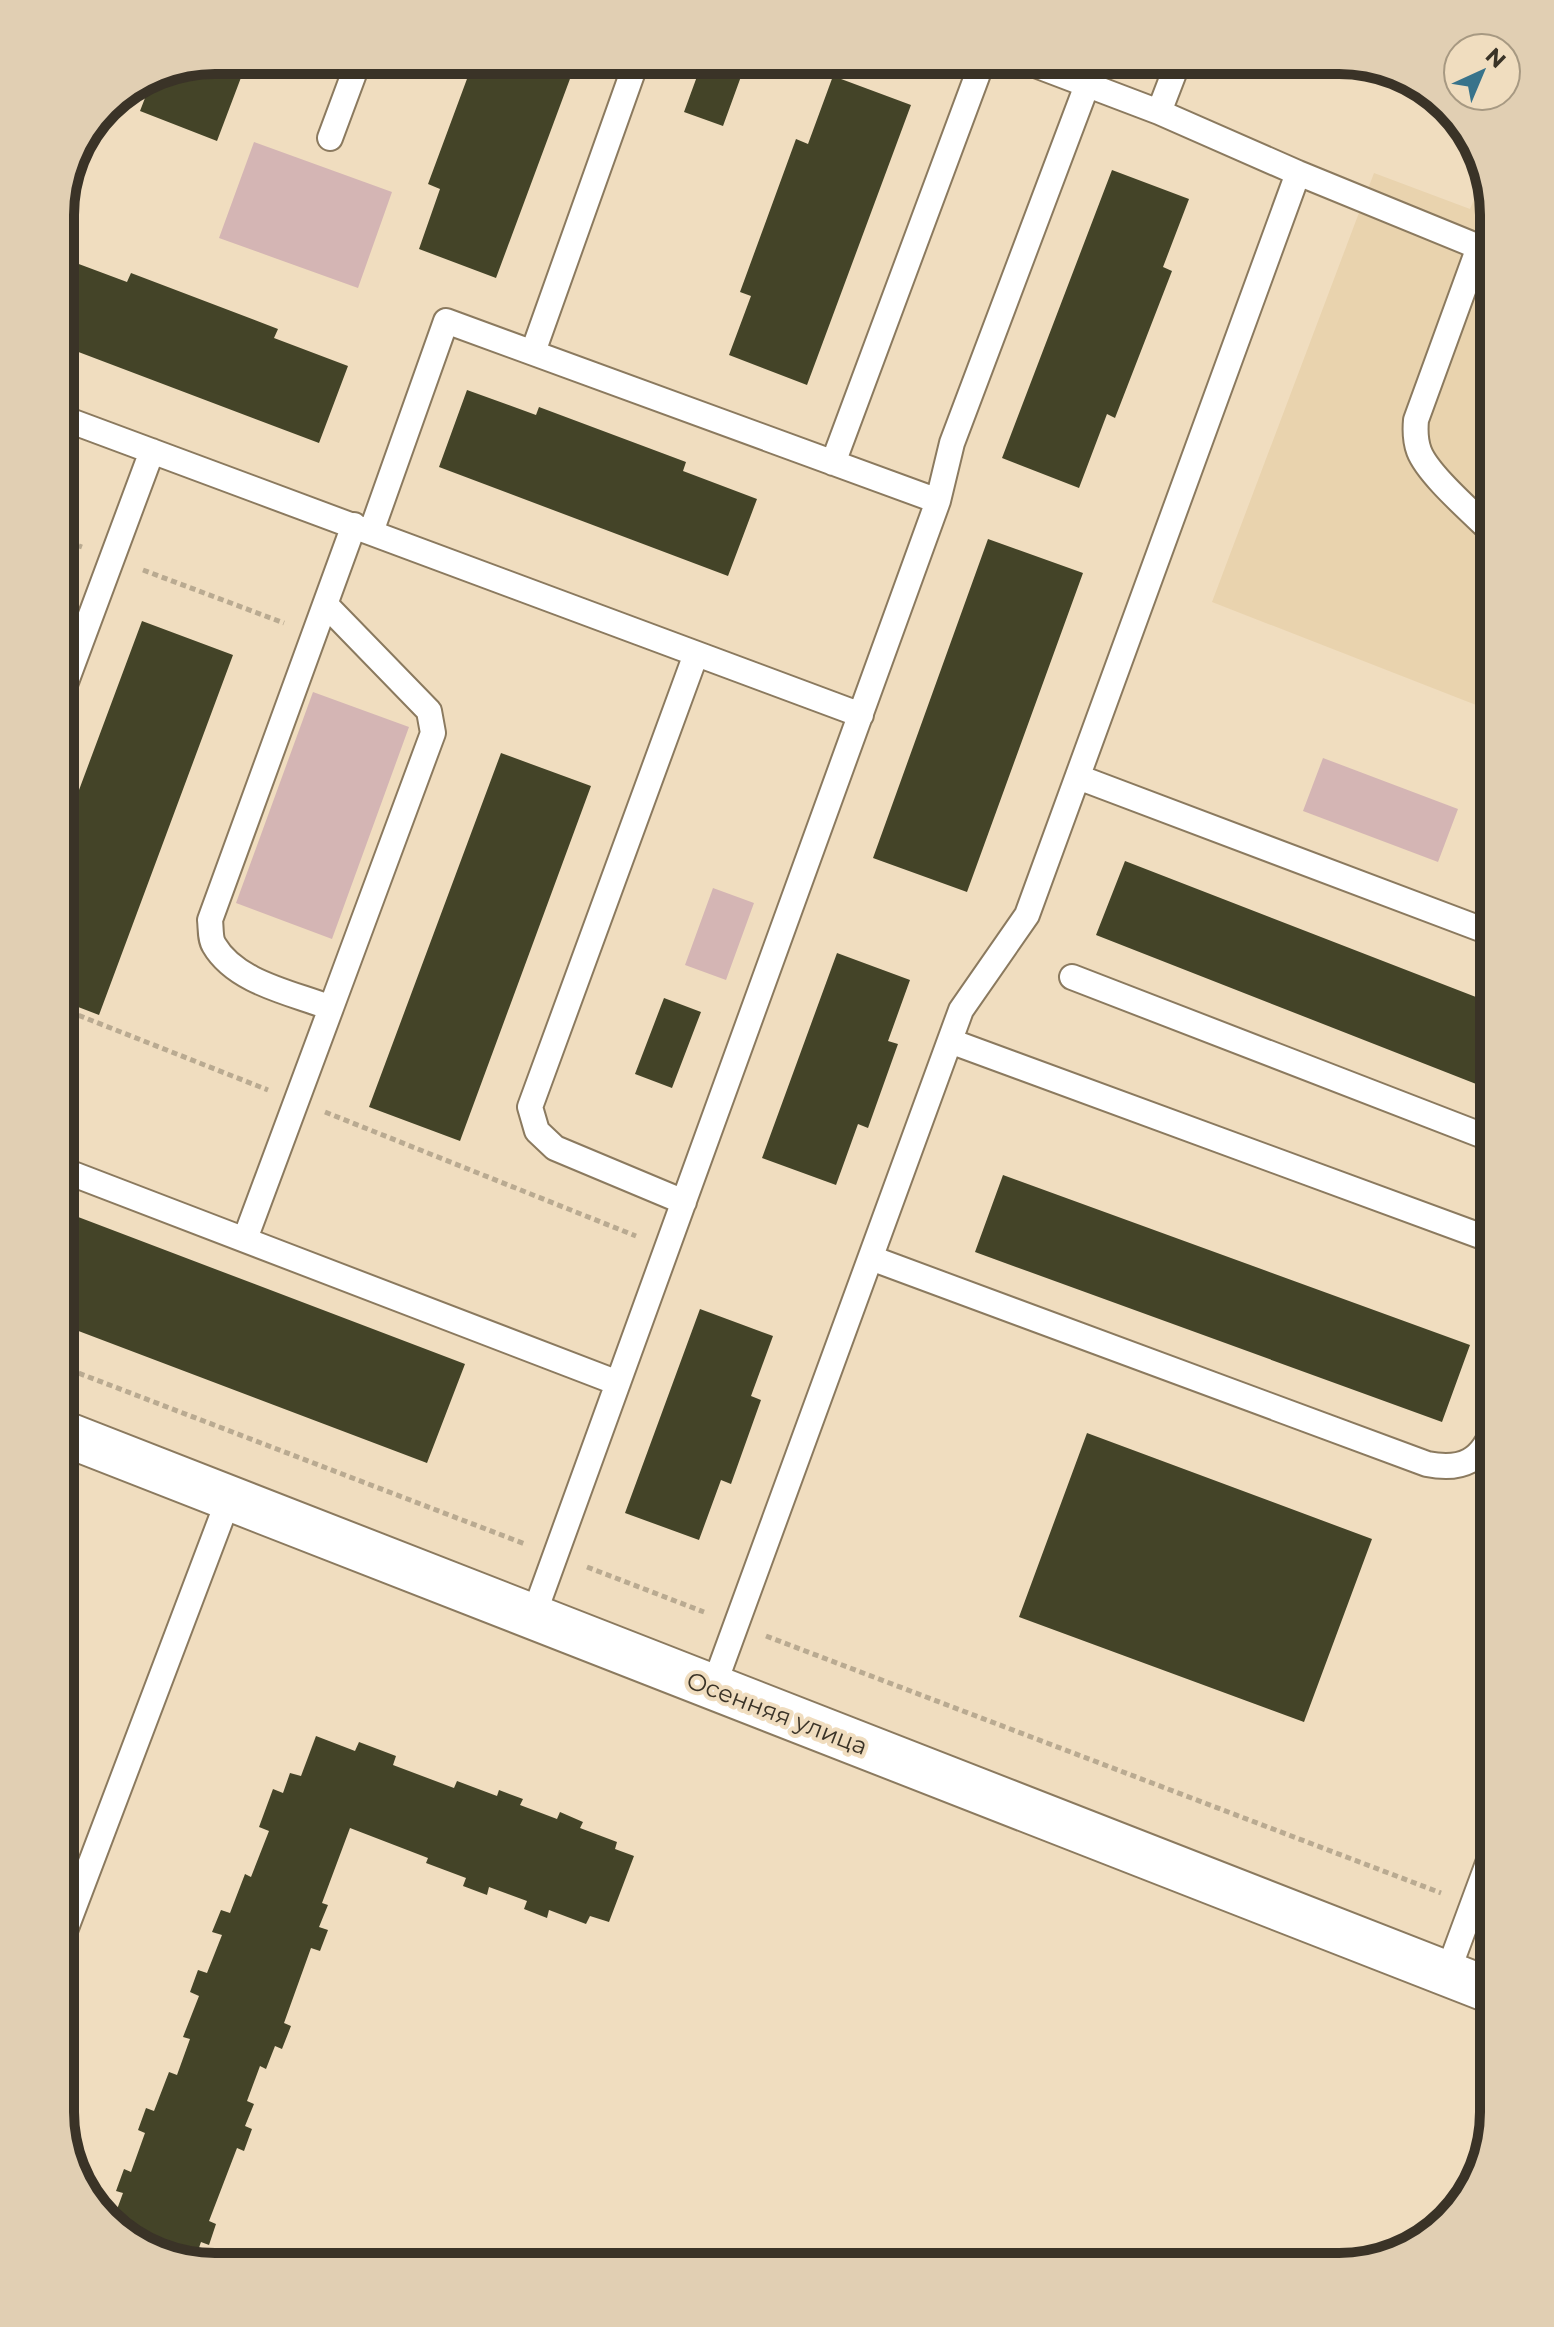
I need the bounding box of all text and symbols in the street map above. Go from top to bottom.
north arrow [1442,32,1522,112]
text: N [1480,42,1511,74]
street label: Осенняя улица [683,1665,871,1761]

